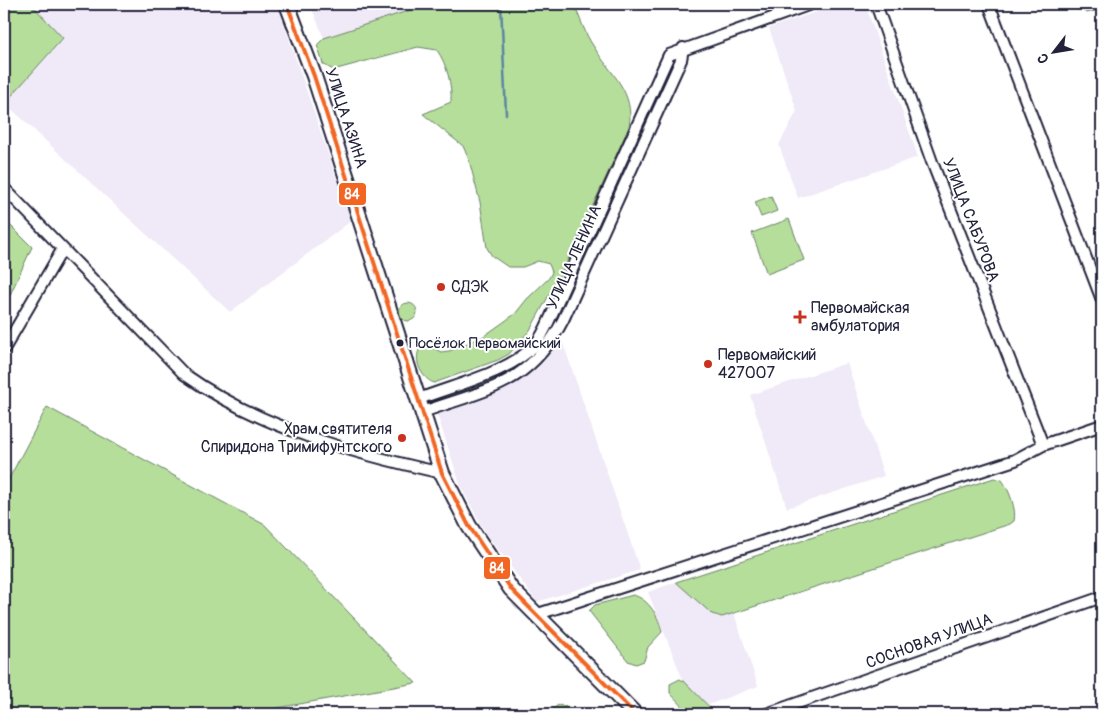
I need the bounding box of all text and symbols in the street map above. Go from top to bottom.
north arrow [1028,28,1078,78]
text: С [1034,50,1053,67]
street label: УЛИЦА АЗИНА [320,65,372,171]
street label: УЛИЦА САБУРОВА [938,155,1004,285]
line badge: 84 [338,182,367,206]
text: 84 [344,186,360,203]
street label: УЛИЦА ЛЕНИНА [542,202,606,312]
place label: СДЭК [451,277,489,297]
marker: СДЭК [435,281,447,293]
place label: Первомайская амбулатория [811,298,910,336]
marker: Первомайская амбулатория [793,310,807,324]
place label: Посёлок Первомайский [409,334,561,353]
marker: Посёлок Первомайский [395,338,405,348]
place label: Первомайский 427007 [718,345,816,383]
marker: Первомайский 427007 [702,358,714,370]
place label: Храм святителя Спиридона Тримифунтского [201,419,392,457]
marker: Храм святителя Спиридона Тримифунтского [396,432,408,444]
line badge: 84 [483,556,511,580]
text: 84 [489,560,505,577]
street label: СОСНОВАЯ УЛИЦА [863,609,995,673]

